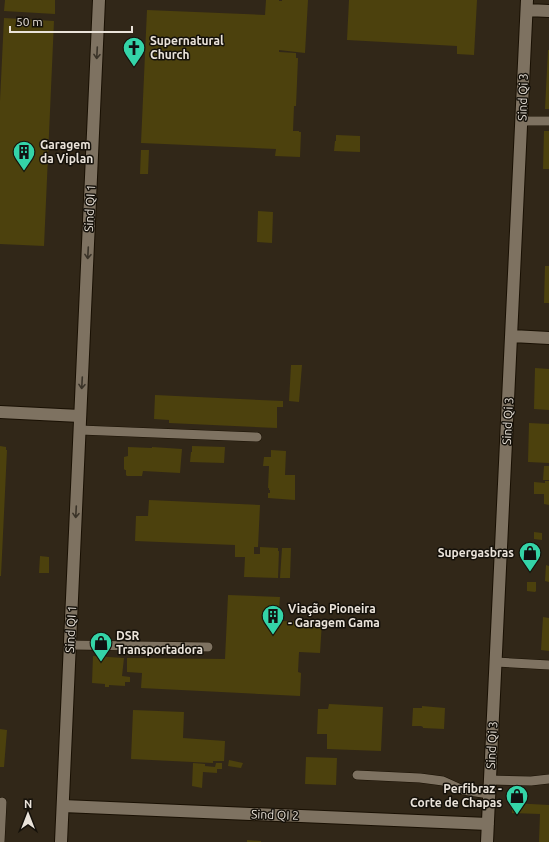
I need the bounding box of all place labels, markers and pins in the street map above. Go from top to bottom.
place label: Supernatural Church [150,34,224,61]
church icon: Supernatural Church [121,35,147,68]
place label: Garagem da Viplan [40,138,93,165]
building icon: Garagem da Viplan [11,139,37,172]
shop icon: Supergasbras [517,540,543,573]
place label: Supergasbras [438,546,514,559]
place label: Viação Pioneira - Garagem Gama [288,602,380,629]
building icon: Viação Pioneira - Garagem Gama [260,603,286,636]
place label: DSR Transportadora [116,629,203,656]
shop icon: DSR Transportadora [88,630,114,663]
place label: Perfibraz - Corte de Chapas [410,782,502,809]
shop icon: Perfibraz - Corte de Chapas [504,783,530,816]

